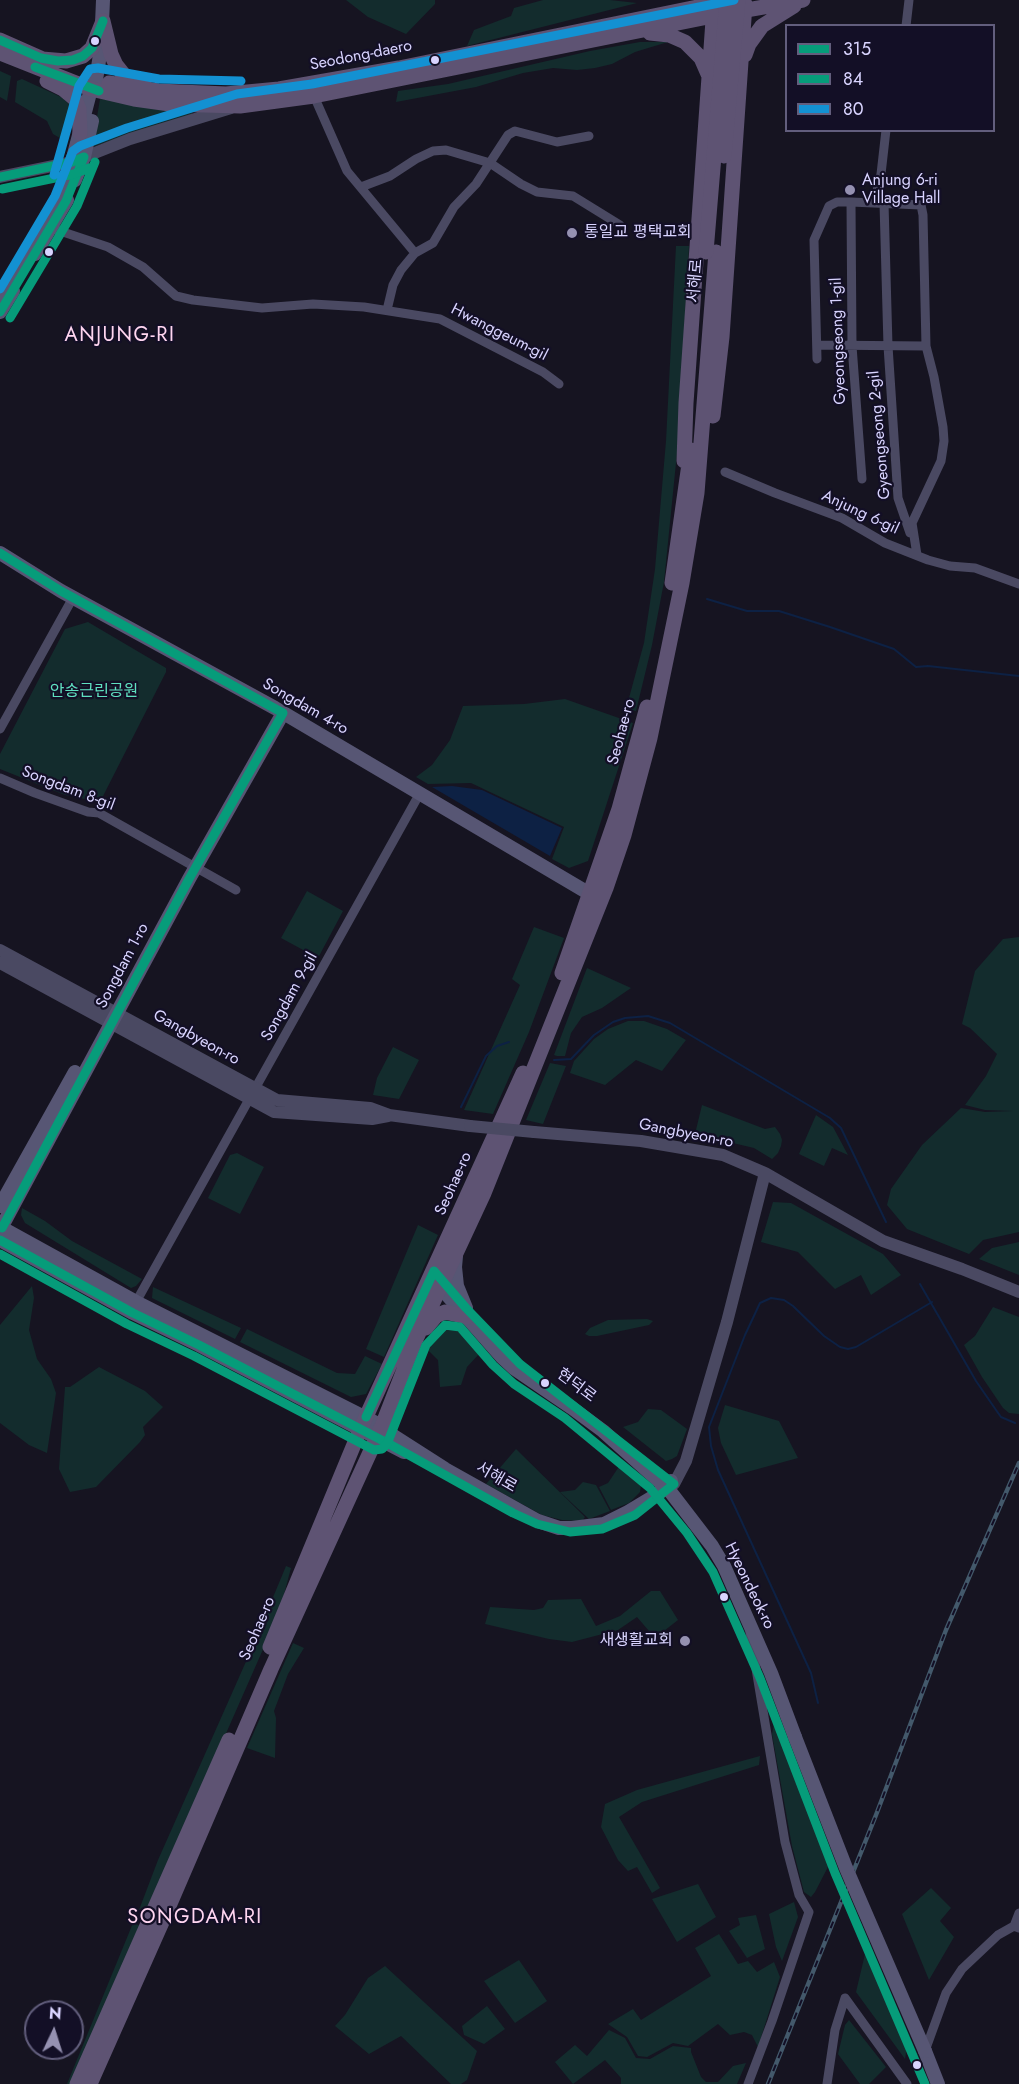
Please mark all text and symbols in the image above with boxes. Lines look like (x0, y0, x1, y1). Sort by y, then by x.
legend (785, 24, 995, 132)
unlabelled marker (89, 35, 101, 47)
text: 315 (843, 36, 871, 62)
street label: Seodong-daero (308, 37, 414, 75)
unlabelled marker (429, 54, 441, 66)
text: 84 (843, 66, 863, 92)
text: 80 (843, 96, 864, 122)
place label: Anjung 6-ri Village Hall (862, 171, 940, 209)
marker: Anjung 6-ri Village Hall (843, 183, 857, 197)
place label: 통일교 평택교회 (584, 223, 692, 243)
marker: 통일교 평택교회 (565, 226, 579, 240)
unlabelled marker (43, 246, 55, 258)
street label: 서해로 (685, 258, 707, 304)
street label: Gyeongseong 1-gil (827, 277, 851, 405)
street label: Hwanggeum-gil (447, 300, 551, 366)
district label: ANJUNG-RI (65, 324, 175, 348)
street label: Gyeongseong 2-gil (865, 370, 895, 500)
street label: Anjung 6-gil (818, 487, 902, 539)
street label: Songdam 4-ro (259, 675, 351, 739)
park label: 안송근린공원 (50, 682, 138, 702)
street label: Seohae-ro (604, 697, 640, 767)
street label: Songdam 8-gil (19, 762, 117, 816)
street label: Songdam 1-ro (93, 920, 153, 1012)
street label: Songdam 9-gil (258, 949, 322, 1045)
street label: Gangbyeon-ro (149, 1006, 243, 1070)
street label: Gangbyeon-ro (637, 1115, 735, 1153)
street label: Seohae-ro (432, 1149, 476, 1219)
street label: 현덕로 (553, 1365, 599, 1407)
unlabelled marker (539, 1377, 551, 1389)
street label: 서해로 (472, 1459, 520, 1497)
street label: Hyeondeok-ro (720, 1540, 778, 1632)
unlabelled marker (718, 1591, 730, 1603)
street label: Seohae-ro (236, 1594, 280, 1664)
place label: 새생활교회 (599, 1631, 673, 1651)
marker: 새생활교회 (678, 1634, 692, 1648)
district label: SONGDAM-RI (127, 1906, 263, 1930)
north arrow (24, 2000, 84, 2060)
text: N (48, 2002, 62, 2025)
unlabelled marker (911, 2059, 923, 2071)

